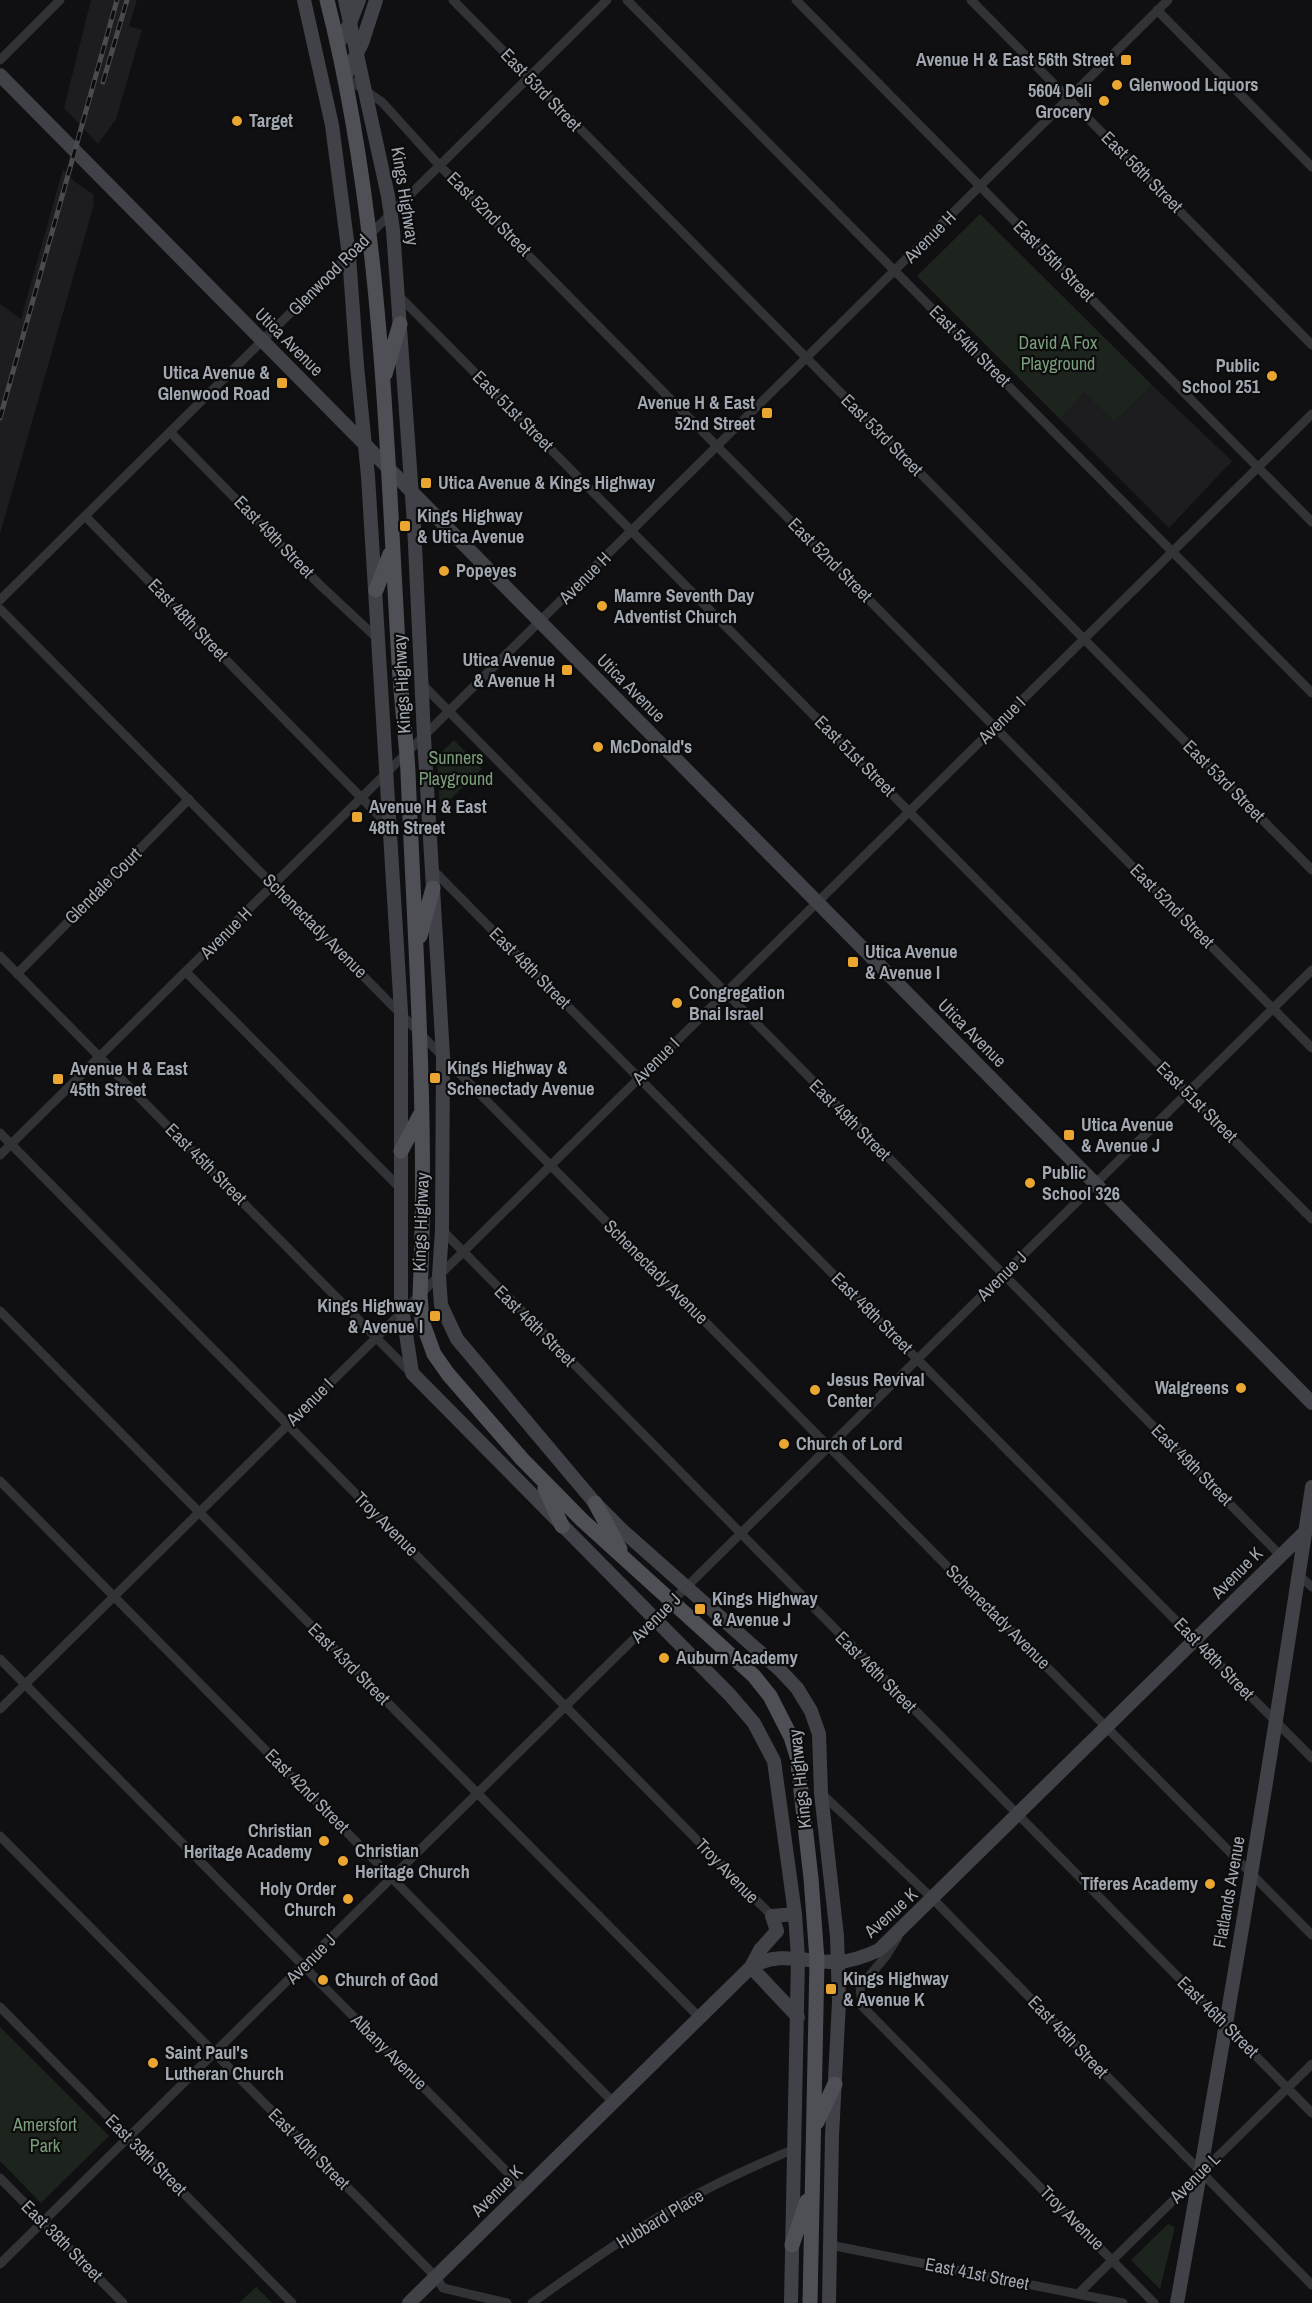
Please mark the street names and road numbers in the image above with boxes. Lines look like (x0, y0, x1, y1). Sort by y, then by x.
street label: East 53rd Street (495, 43, 587, 137)
street label: East 56th Street (1096, 125, 1189, 218)
street label: Kings Highway (385, 145, 426, 248)
street label: East 52nd Street (442, 166, 537, 261)
street label: Avenue H (897, 205, 961, 269)
street label: East 55th Street (1008, 214, 1101, 307)
street label: Glenwood Road (282, 228, 375, 321)
street label: East 54th Street (924, 299, 1017, 392)
street label: Utica Avenue (250, 302, 329, 381)
street label: East 51st Street (467, 365, 559, 457)
street label: East 53rd Street (836, 388, 929, 481)
street label: East 49th Street (229, 490, 320, 583)
street label: East 52nd Street (783, 512, 878, 607)
street label: Avenue H (552, 546, 616, 610)
street label: East 48th Street (143, 573, 234, 666)
street label: Kings Highway (386, 633, 417, 734)
street label: Utica Avenue (592, 648, 671, 727)
street label: Avenue I (972, 690, 1031, 750)
street label: East 51st Street (809, 710, 901, 802)
street label: East 53rd Street (1178, 734, 1271, 827)
street label: Glendale Court (59, 842, 147, 930)
street label: East 52nd Street (1125, 858, 1220, 953)
street label: Schenectady Avenue (258, 868, 373, 983)
street label: Avenue H (193, 901, 257, 965)
street label: East 48th Street (484, 921, 577, 1014)
street label: Utica Avenue (933, 993, 1012, 1072)
street label: Avenue I (626, 1031, 685, 1091)
street label: East 51st Street (1151, 1056, 1243, 1148)
street label: East 49th Street (804, 1073, 897, 1166)
street label: East 45th Street (160, 1117, 253, 1210)
street label: Kings Highway (406, 1171, 435, 1272)
street label: Schenectady Avenue (599, 1214, 714, 1329)
street label: Avenue J (970, 1245, 1032, 1307)
street label: East 48th Street (826, 1266, 919, 1359)
street label: East 46th Street (489, 1279, 582, 1372)
street label: Avenue I (280, 1372, 339, 1432)
street label: East 49th Street (1146, 1418, 1239, 1511)
street label: Troy Avenue (348, 1486, 424, 1562)
street label: Avenue K (1205, 1541, 1268, 1605)
street label: Schenectady Avenue (941, 1559, 1056, 1674)
street label: Avenue J (624, 1587, 686, 1649)
street label: East 48th Street (1169, 1612, 1260, 1705)
street label: East 43rd Street (303, 1617, 396, 1710)
street label: East 46th Street (830, 1625, 923, 1718)
street label: Kings Highway (782, 1728, 817, 1830)
street label: East 42nd Street (260, 1743, 355, 1838)
street label: Troy Avenue (690, 1832, 765, 1909)
street label: Flatlands Avenue (1206, 1834, 1251, 1950)
street label: Avenue K (858, 1882, 923, 1944)
street label: Avenue J (279, 1928, 341, 1990)
street label: East 46th Street (1172, 1970, 1265, 2063)
street label: East 45th Street (1023, 1990, 1114, 2083)
street label: Albany Avenue (345, 2007, 433, 2095)
street label: East 40th Street (263, 2102, 356, 2195)
street label: East 39th Street (100, 2108, 193, 2201)
street label: Avenue L (1163, 2147, 1225, 2209)
street label: Avenue K (465, 2159, 528, 2223)
street label: Troy Avenue (1034, 2180, 1110, 2256)
street label: Hubbard Place (611, 2183, 708, 2254)
street label: East 38th Street (16, 2194, 109, 2287)
street label: East 41st Street (923, 2251, 1031, 2296)

